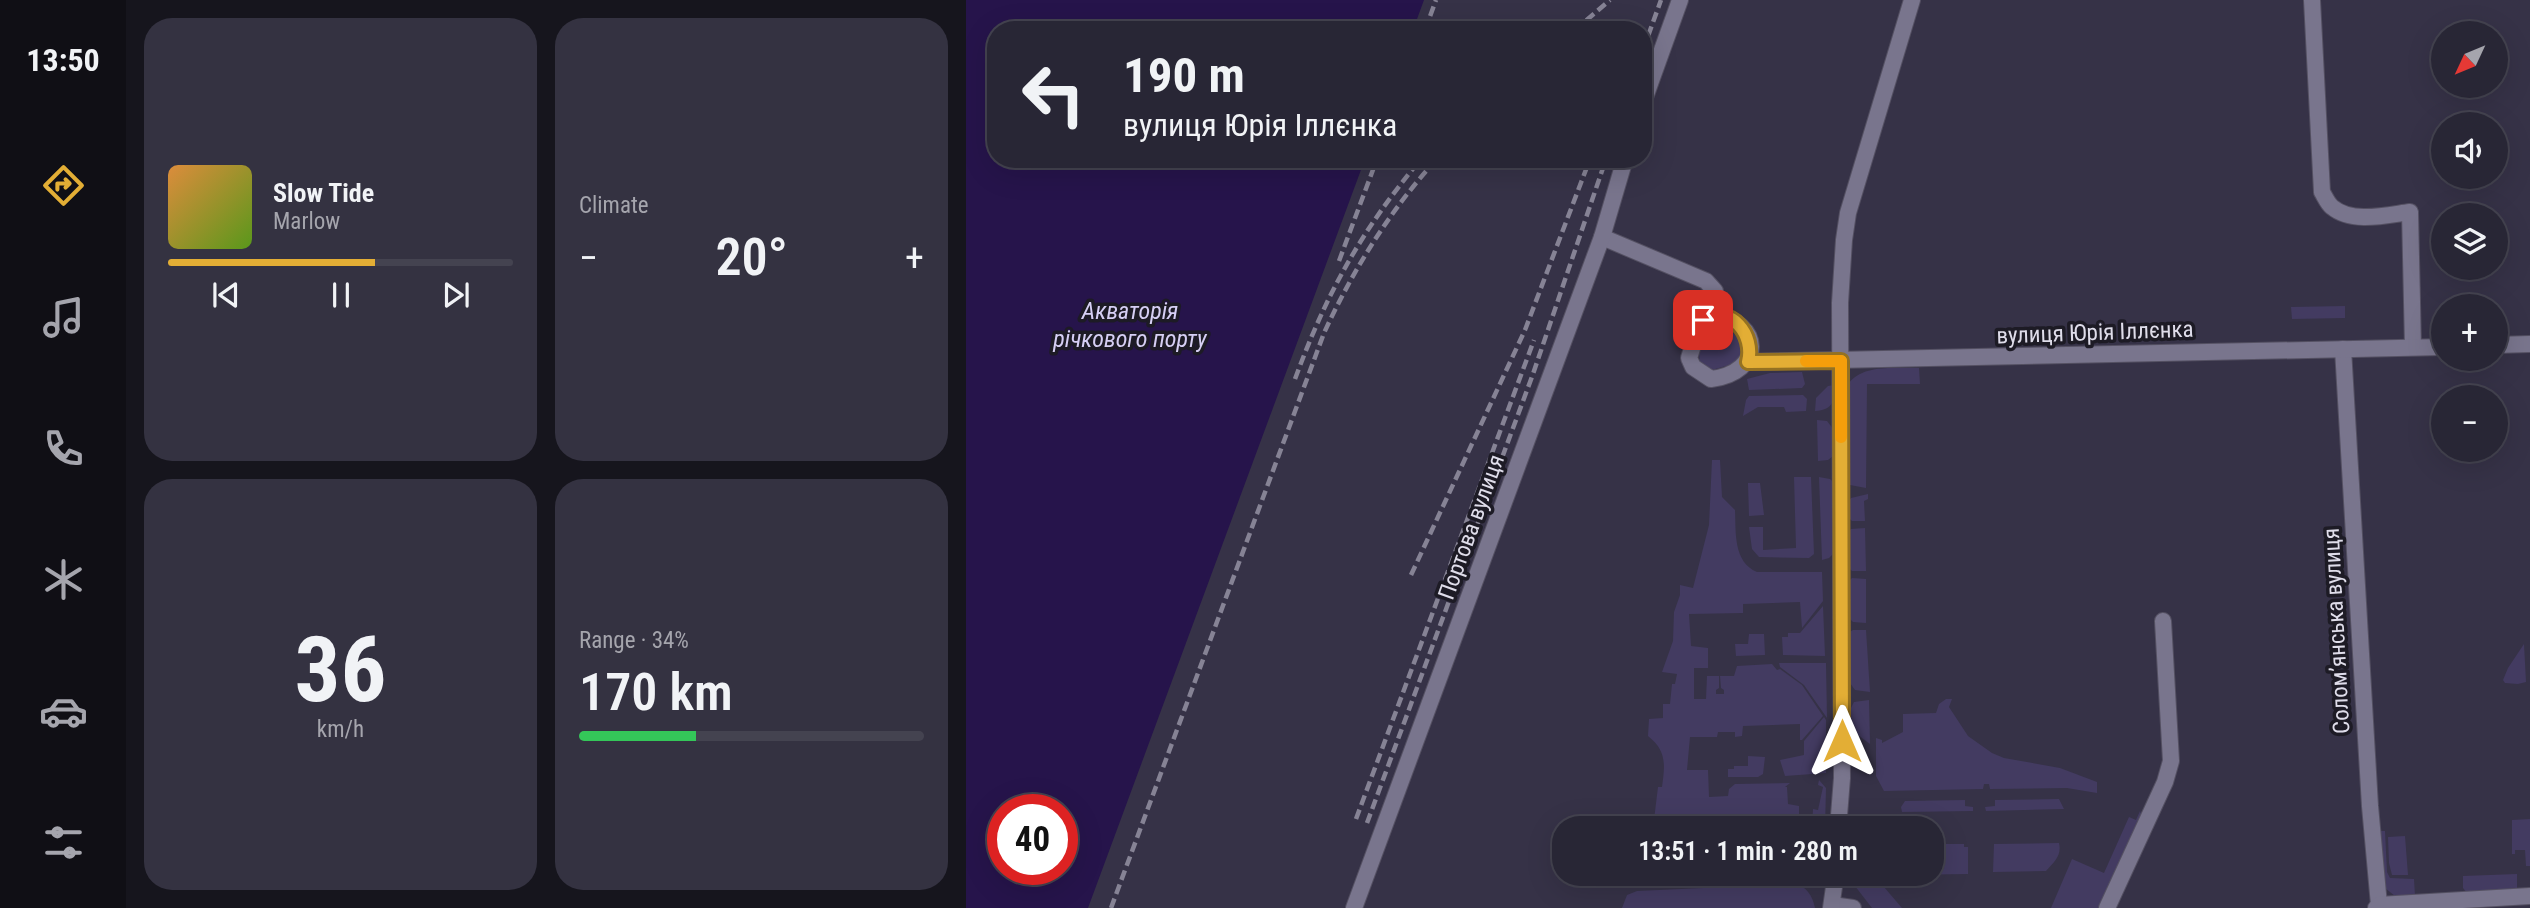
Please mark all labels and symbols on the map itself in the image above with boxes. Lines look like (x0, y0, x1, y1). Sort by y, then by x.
north arrow (2431, 21, 2508, 98)
pin (1673, 290, 1733, 350)
water label: Акваторія річкового порту (1052, 297, 1208, 353)
street label: вулиця Юрія Іллєнка (1996, 316, 2194, 349)
street label: Портова вулиця (1433, 451, 1510, 603)
street label: Соломʼянська вулиця (2318, 527, 2355, 735)
position arrow (1805, 704, 1879, 778)
speed limit sign: 40 (987, 794, 1078, 885)

